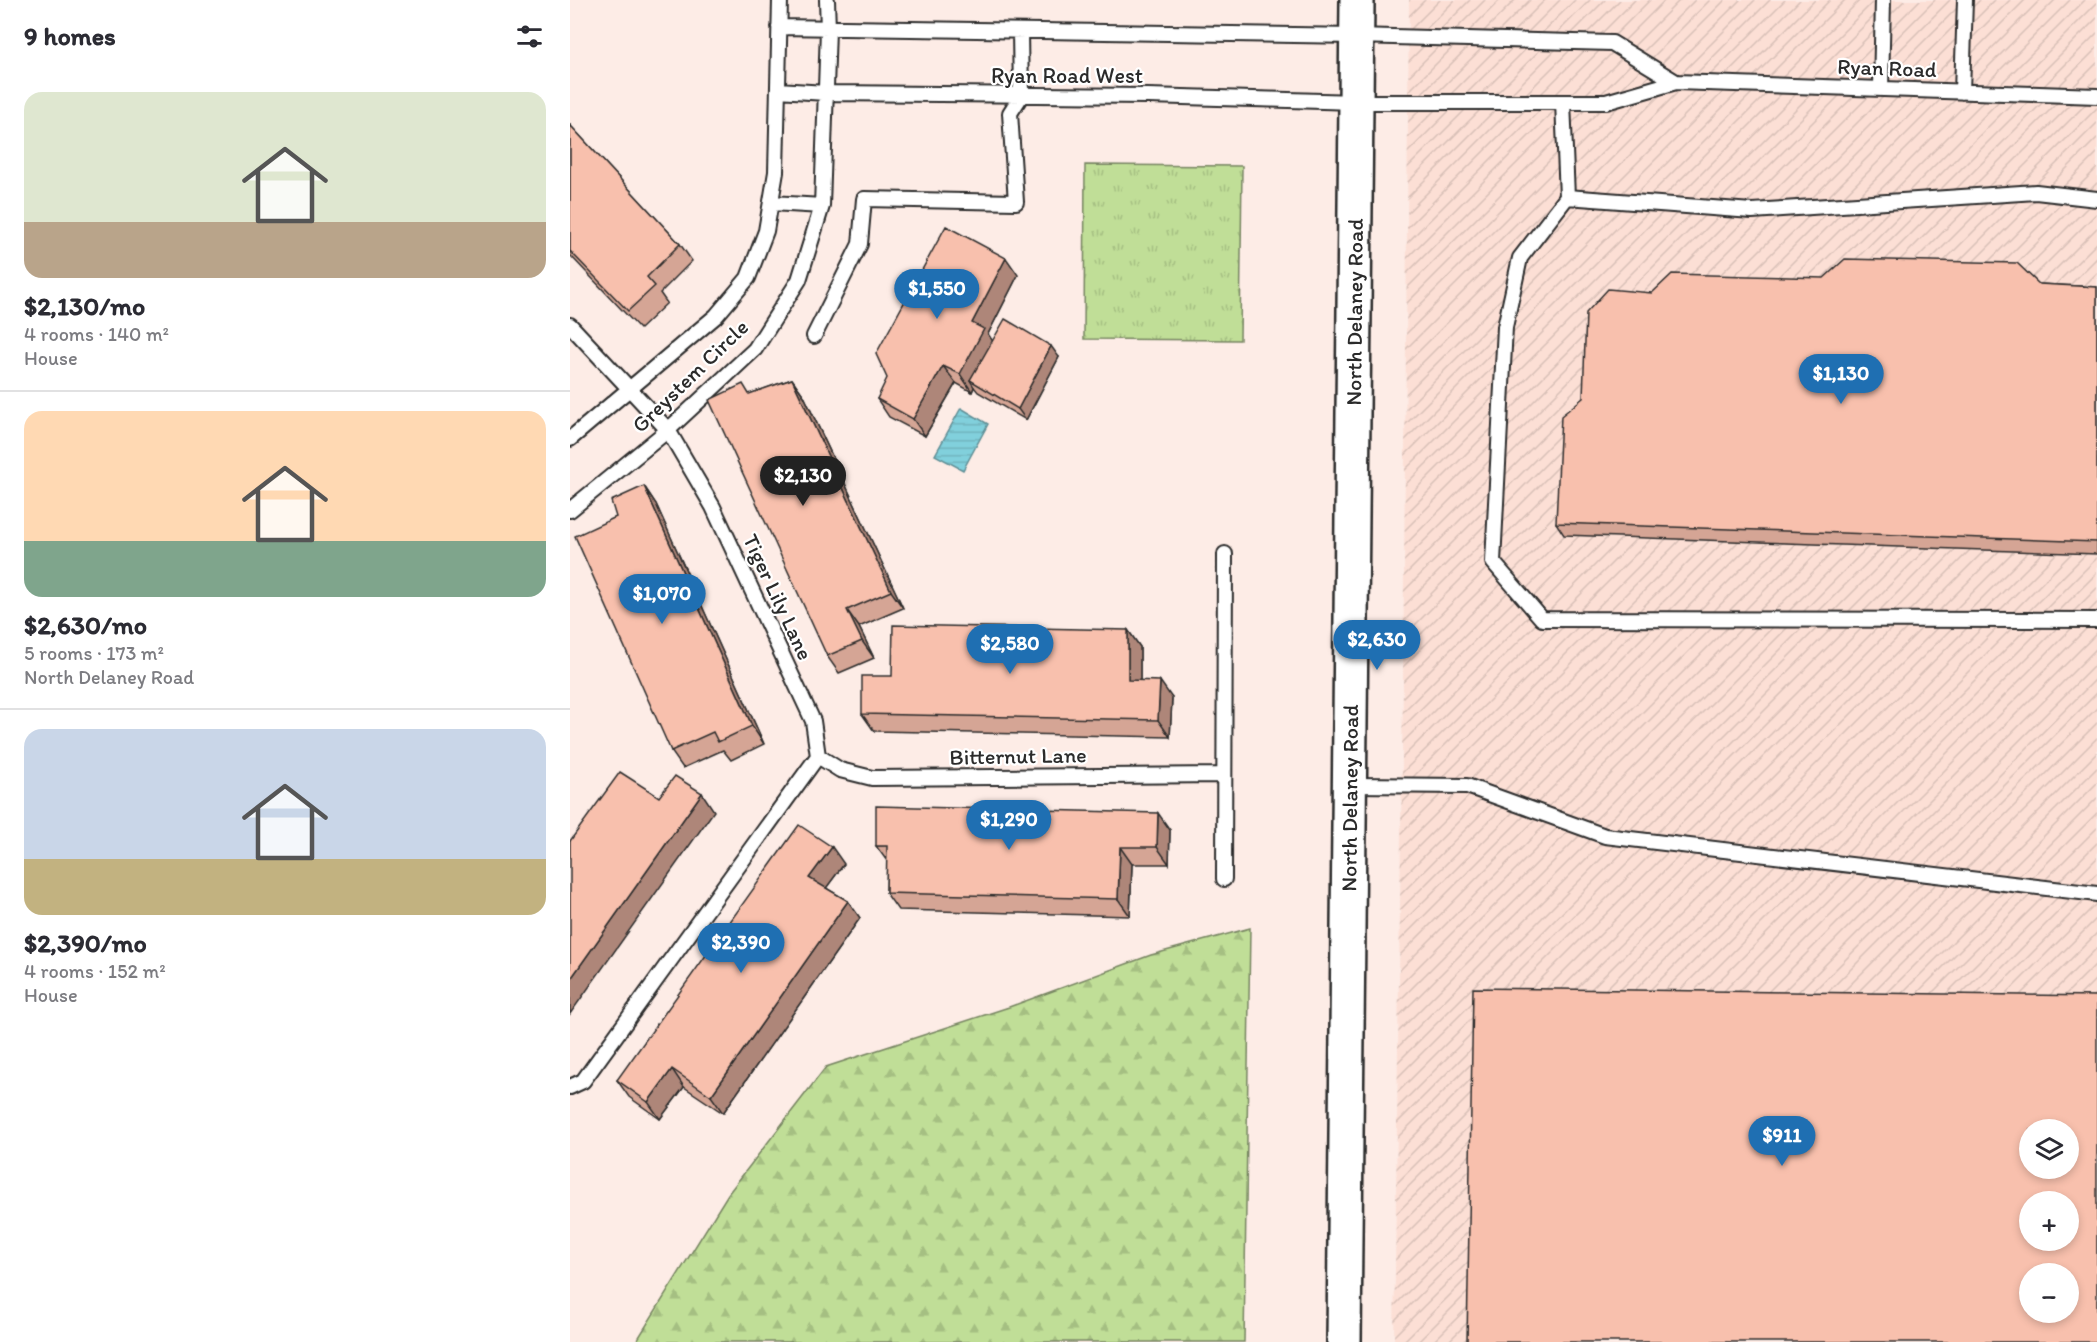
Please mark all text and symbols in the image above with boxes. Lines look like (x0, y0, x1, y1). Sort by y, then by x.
text: 9 homes (24, 20, 116, 52)
icon: filters (513, 20, 546, 53)
street label: Ryan Road (1837, 53, 1937, 83)
street label: Ryan Road West (991, 62, 1143, 89)
icon: home (231, 131, 339, 239)
street label: North Delaney Road (1340, 218, 1368, 406)
pin: $1,550 (888, 269, 986, 320)
text: $1,550 (908, 276, 966, 300)
text: $2,130/mo (24, 290, 145, 322)
street label: Greystem Circle (626, 314, 754, 438)
text: 4 rooms · 140 m² (24, 322, 169, 346)
text: House (24, 346, 78, 370)
pin: $1,130 (1792, 354, 1890, 405)
text: $1,130 (1813, 361, 1869, 385)
icon: home (231, 450, 339, 558)
pin: $2,130 (754, 456, 852, 507)
text: $2,130 (774, 463, 832, 487)
street label: Tiger Lily Lane (737, 530, 819, 664)
pin: $1,070 (613, 574, 711, 625)
text: $1,070 (633, 581, 691, 605)
text: $2,630/mo (24, 609, 147, 641)
pin: $2,630 (1328, 620, 1426, 671)
pin: $2,580 (961, 624, 1059, 675)
text: $2,630 (1347, 627, 1407, 651)
text: $2,580 (980, 631, 1040, 655)
text: 5 rooms · 173 m² (24, 641, 164, 665)
text: North Delaney Road (24, 665, 194, 689)
street label: North Delaney Road (1335, 704, 1364, 892)
street label: Bitternut Lane (949, 741, 1087, 771)
icon: home (231, 768, 339, 876)
pin: $1,290 (960, 800, 1058, 851)
text: $1,290 (980, 807, 1038, 831)
pin: $2,390 (692, 923, 790, 974)
text: $2,390/mo (24, 927, 147, 959)
text: $2,390 (711, 930, 771, 954)
text: 4 rooms · 152 m² (24, 959, 166, 983)
text: House (24, 983, 78, 1007)
pin: $911 (1746, 1116, 1818, 1167)
map controls (2019, 1119, 2079, 1323)
button: layers (2019, 1119, 2079, 1179)
text: $911 (1762, 1123, 1802, 1147)
button: + (2019, 1191, 2079, 1251)
button: − (2019, 1263, 2079, 1323)

